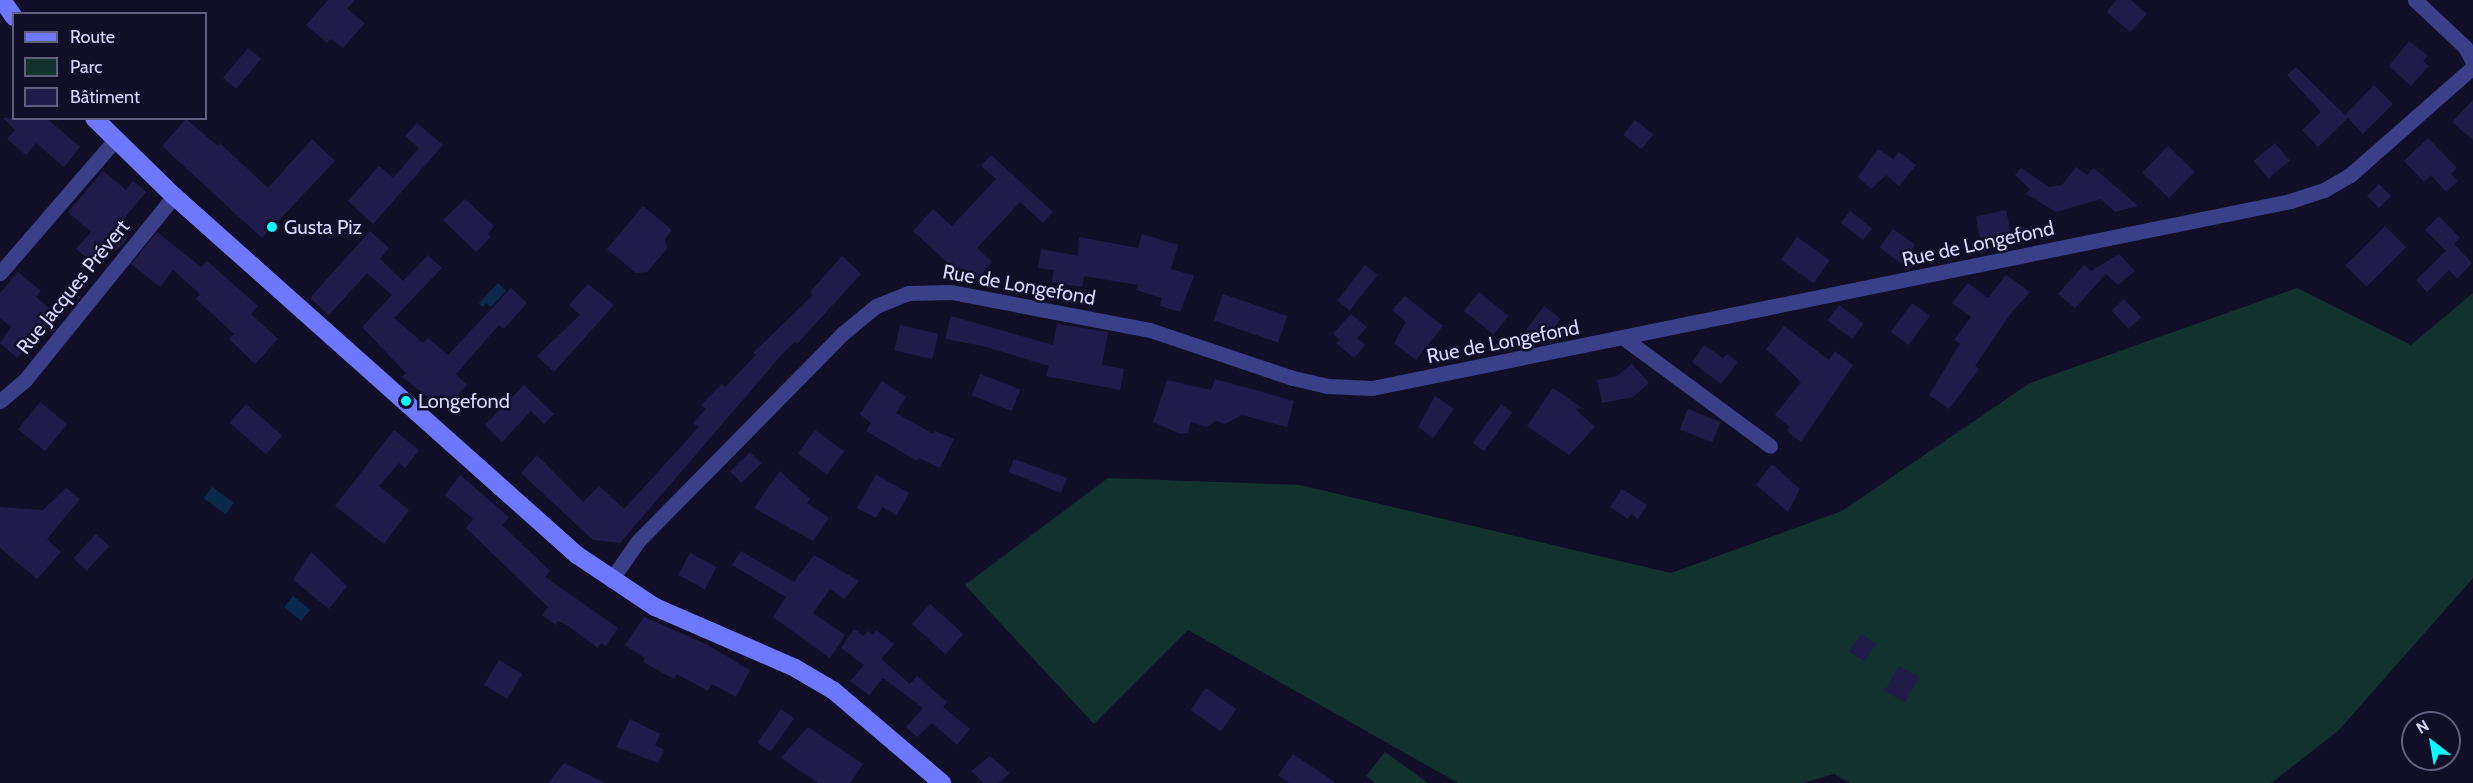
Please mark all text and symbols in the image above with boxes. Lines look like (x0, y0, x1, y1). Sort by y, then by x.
legend (12, 12, 207, 120)
text: Route (70, 26, 115, 48)
text: Parc (70, 56, 102, 78)
text: Bâtiment (70, 86, 140, 108)
street label: Rue Jacques Prévert (12, 215, 134, 359)
place label: Gusta Piz (284, 215, 362, 239)
street label: Rue de Longefond (1900, 216, 2056, 272)
marker: Gusta Piz (265, 220, 279, 234)
street label: Rue de Longefond (941, 260, 1097, 310)
street label: Rue de Longefond (1425, 315, 1581, 369)
place label: Longefond (418, 389, 510, 413)
marker: Longefond (399, 394, 413, 408)
north arrow (2401, 711, 2461, 771)
text: N (2413, 716, 2432, 738)

